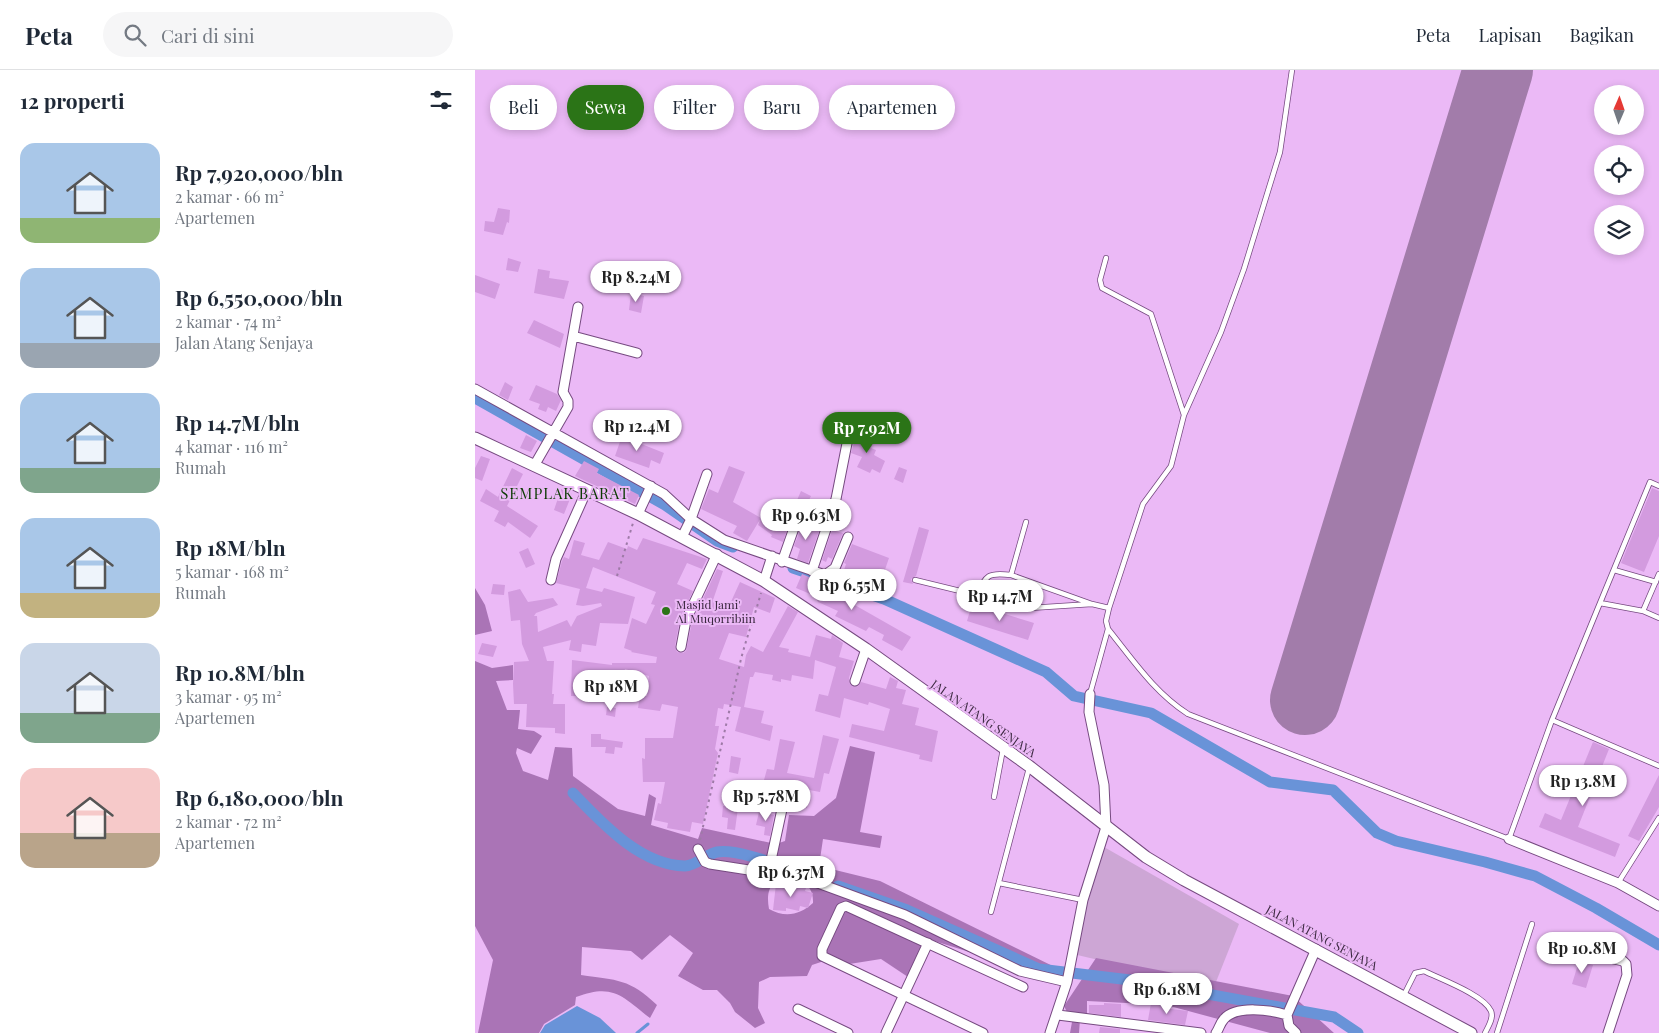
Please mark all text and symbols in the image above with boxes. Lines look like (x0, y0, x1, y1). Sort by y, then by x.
search box (103, 12, 453, 57)
text: Peta (25, 19, 73, 51)
icon: search (121, 21, 149, 49)
text: Cari di sini (161, 22, 255, 48)
text: Peta (1416, 23, 1451, 47)
text: Lapisan (1479, 23, 1542, 47)
text: Bagikan (1570, 23, 1634, 47)
chip: Beli (490, 85, 557, 130)
chip: Sewa (567, 85, 644, 130)
chip: Filter (654, 85, 734, 130)
chip: Baru (744, 85, 819, 130)
chip: Apartemen (829, 85, 955, 130)
north arrow (1594, 85, 1644, 135)
map controls (1594, 85, 1644, 255)
text: 12 properti (20, 86, 125, 114)
icon: filters (427, 86, 455, 114)
button: locate (1594, 145, 1644, 195)
text: Rp 7,920,000/bln (175, 158, 343, 186)
icon: home (60, 163, 120, 223)
text: 2 kamar · 66 m² (175, 186, 284, 207)
button: layers (1594, 205, 1644, 255)
text: Apartemen (175, 207, 255, 228)
pin: Rp 8.24M (584, 260, 688, 303)
text: Rp 8.24M (601, 266, 671, 287)
text: Rp 6,550,000/bln (175, 283, 343, 311)
icon: home (60, 288, 120, 348)
text: 2 kamar · 74 m² (175, 311, 281, 332)
text: Jalan Atang Senjaya (175, 332, 313, 353)
text: Rp 14.7M/bln (175, 408, 300, 436)
pin: Rp 12.4M (585, 410, 689, 452)
pin: Rp 7.92M (815, 412, 919, 454)
icon: home (60, 413, 120, 473)
text: Rp 12.4M (604, 415, 670, 436)
text: Rp 7.92M (833, 417, 901, 438)
text: 4 kamar · 116 m² (175, 436, 288, 457)
text: Rumah (175, 457, 226, 478)
district label: SEMPLAK BARAT (500, 483, 630, 503)
pin: Rp 9.63M (754, 498, 858, 541)
text: Rp 9.63M (771, 504, 841, 525)
text: Rp 18M/bln (175, 533, 286, 561)
icon: home (60, 538, 120, 598)
text: 5 kamar · 168 m² (175, 561, 289, 582)
pin: Rp 6.55M (800, 568, 904, 611)
text: Rp 6.55M (819, 574, 886, 595)
pin: Rp 14.7M (948, 580, 1052, 622)
text: Rumah (175, 582, 226, 603)
text: Rp 14.7M (967, 585, 1033, 606)
place label: Masjid Jami' Al Muqorribiin (675, 596, 756, 626)
marker: Masjid Jami' Al Muqorribiin (660, 605, 672, 617)
text: Rp 10.8M/bln (175, 658, 305, 686)
icon: home (60, 663, 120, 723)
pin: Rp 18M (570, 670, 652, 712)
text: Rp 18M (584, 675, 638, 696)
street label: JALAN ATANG SENJAYA (928, 675, 1040, 761)
text: 3 kamar · 95 m² (175, 686, 282, 707)
text: Apartemen (175, 707, 255, 728)
pin: Rp 13.8M (1531, 764, 1635, 807)
text: Rp 13.8M (1550, 770, 1616, 791)
pin: Rp 5.78M (714, 780, 818, 822)
text: Rp 6,180,000/bln (175, 783, 343, 811)
text: Rp 5.78M (733, 785, 799, 806)
icon: home (60, 788, 120, 848)
text: 2 kamar · 72 m² (175, 811, 282, 832)
text: Apartemen (175, 832, 255, 853)
pin: Rp 6.37M (739, 856, 843, 898)
text: Rp 6.37M (757, 861, 825, 882)
street label: JALAN ATANG SENJAYA (1262, 900, 1381, 974)
pin: Rp 10.8M (1530, 932, 1634, 974)
text: Rp 10.8M (1548, 937, 1616, 958)
pin: Rp 6.18M (1115, 972, 1219, 1015)
text: Rp 6.18M (1133, 978, 1201, 999)

